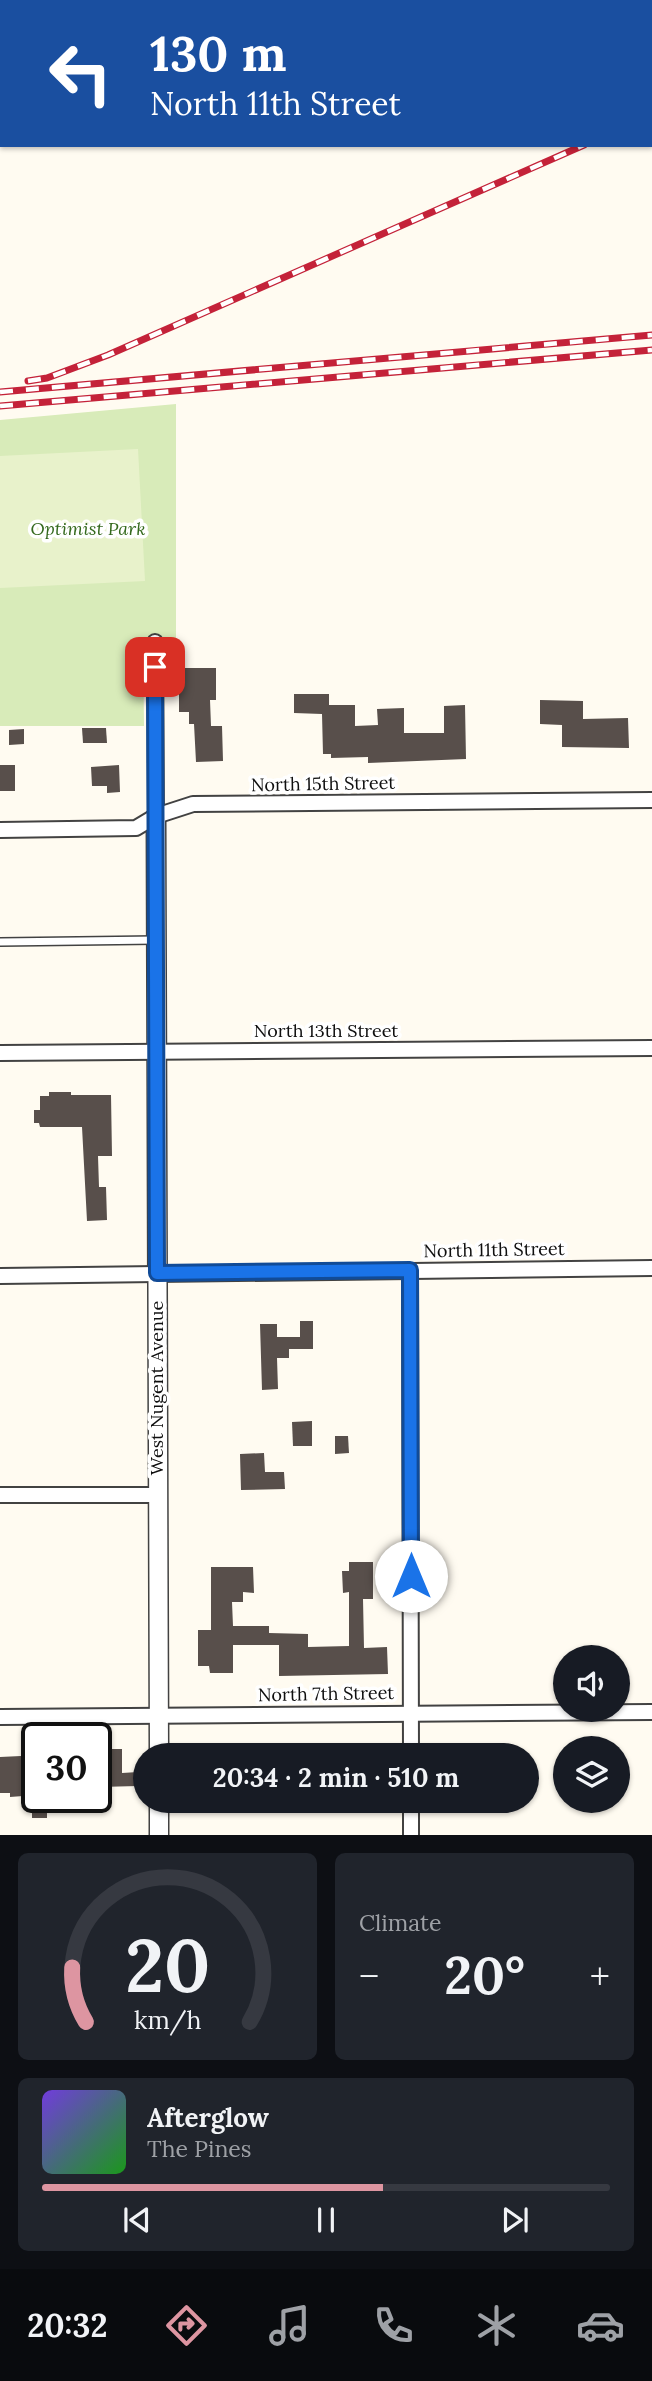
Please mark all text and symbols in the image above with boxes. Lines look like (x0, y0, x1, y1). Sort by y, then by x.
text: 130 m (150, 22, 286, 84)
icon: left (35, 28, 126, 119)
text: North 11th Street (150, 83, 401, 124)
park label: Optimist Park (30, 517, 146, 540)
pin (125, 637, 185, 697)
icon: arrive (136, 648, 174, 686)
street label: North 15th Street (251, 771, 395, 796)
street label: North 13th Street (254, 1019, 398, 1042)
street label: North 11th Street (423, 1237, 565, 1262)
street label: West Nugent Avenue (145, 1300, 168, 1475)
position arrow (374, 1539, 448, 1613)
map controls (553, 1645, 630, 1813)
button: sound (553, 1645, 630, 1722)
street label: North 7th Street (258, 1681, 394, 1706)
speed limit sign: 30 (21, 1722, 112, 1813)
button: layers (553, 1736, 630, 1813)
text: 20:34 · 2 min · 510 m (213, 1761, 459, 1794)
text: Climate (359, 1908, 441, 1937)
text: 20 (125, 1920, 210, 2013)
text: 20° (444, 1942, 525, 2008)
text: − (359, 1952, 379, 2000)
text: + (590, 1952, 610, 2000)
text: km/h (134, 2004, 201, 2036)
text: Afterglow (147, 2101, 269, 2134)
text: The Pines (147, 2134, 252, 2163)
icon: previous (118, 2201, 156, 2239)
icon: pause (307, 2201, 345, 2239)
icon: next (496, 2201, 534, 2239)
icon: directions (162, 2301, 211, 2350)
icon: music (265, 2301, 314, 2350)
icon: phone (369, 2301, 418, 2350)
icon: climate (472, 2301, 521, 2350)
icon: car (576, 2301, 625, 2350)
text: 20:32 (27, 2305, 108, 2346)

